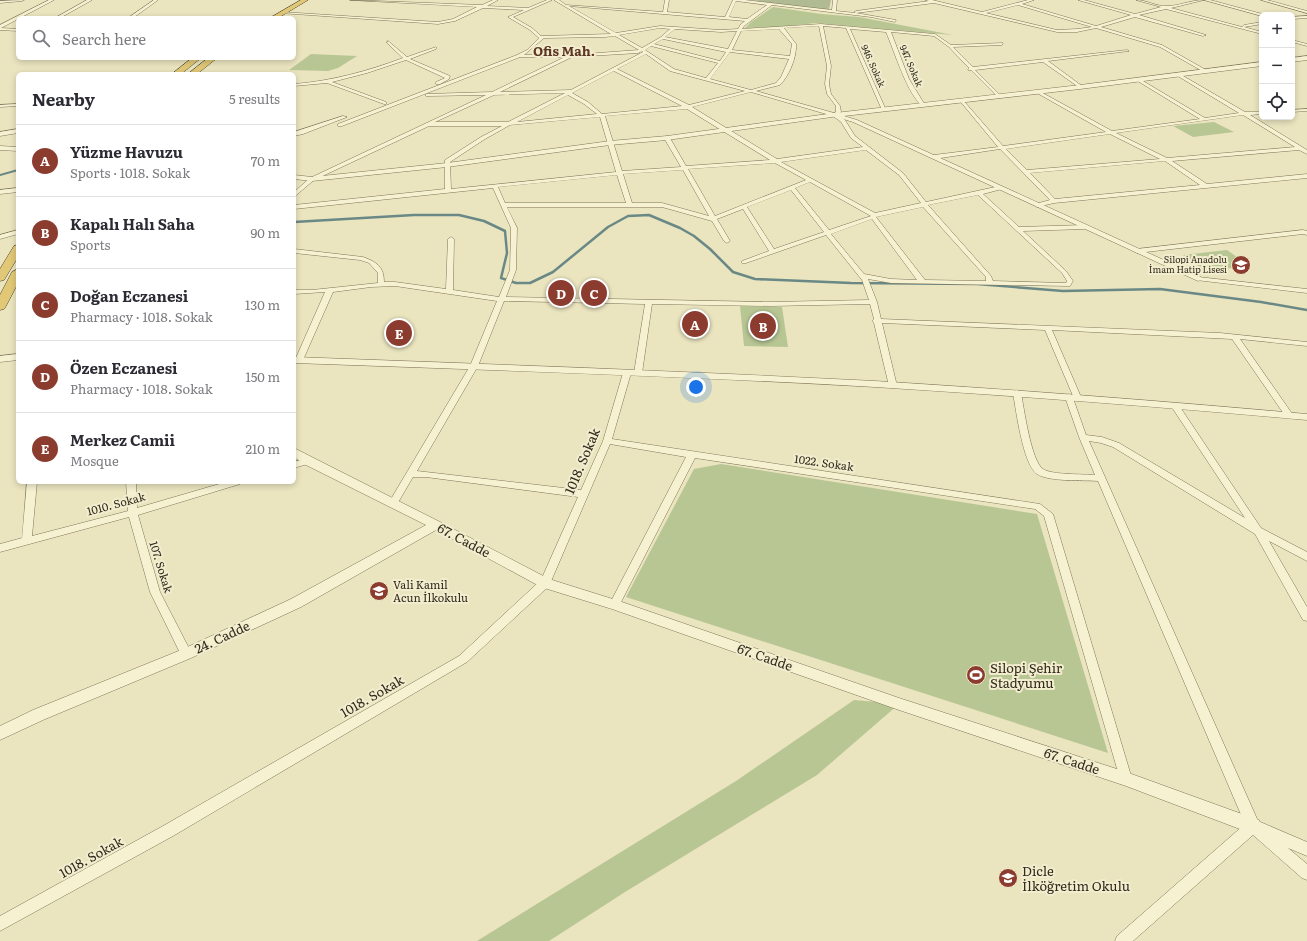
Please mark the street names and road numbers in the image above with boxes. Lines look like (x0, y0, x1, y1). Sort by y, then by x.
street label: 946. Sokak (858, 42, 890, 90)
street label: 947. Sokak (897, 43, 927, 89)
street label: 1018. Sokak (559, 424, 604, 497)
street label: 1022. Sokak (793, 450, 855, 474)
street label: 1010. Sokak (85, 488, 147, 518)
street label: 67. Cadde (434, 518, 494, 562)
street label: 107. Sokak (147, 539, 177, 595)
street label: 24. Cadde (191, 615, 253, 658)
street label: 67. Cadde (735, 638, 796, 675)
street label: 1018. Sokak (337, 669, 408, 721)
street label: 67. Cadde (1042, 743, 1103, 779)
street label: 1018. Sokak (55, 831, 127, 882)

